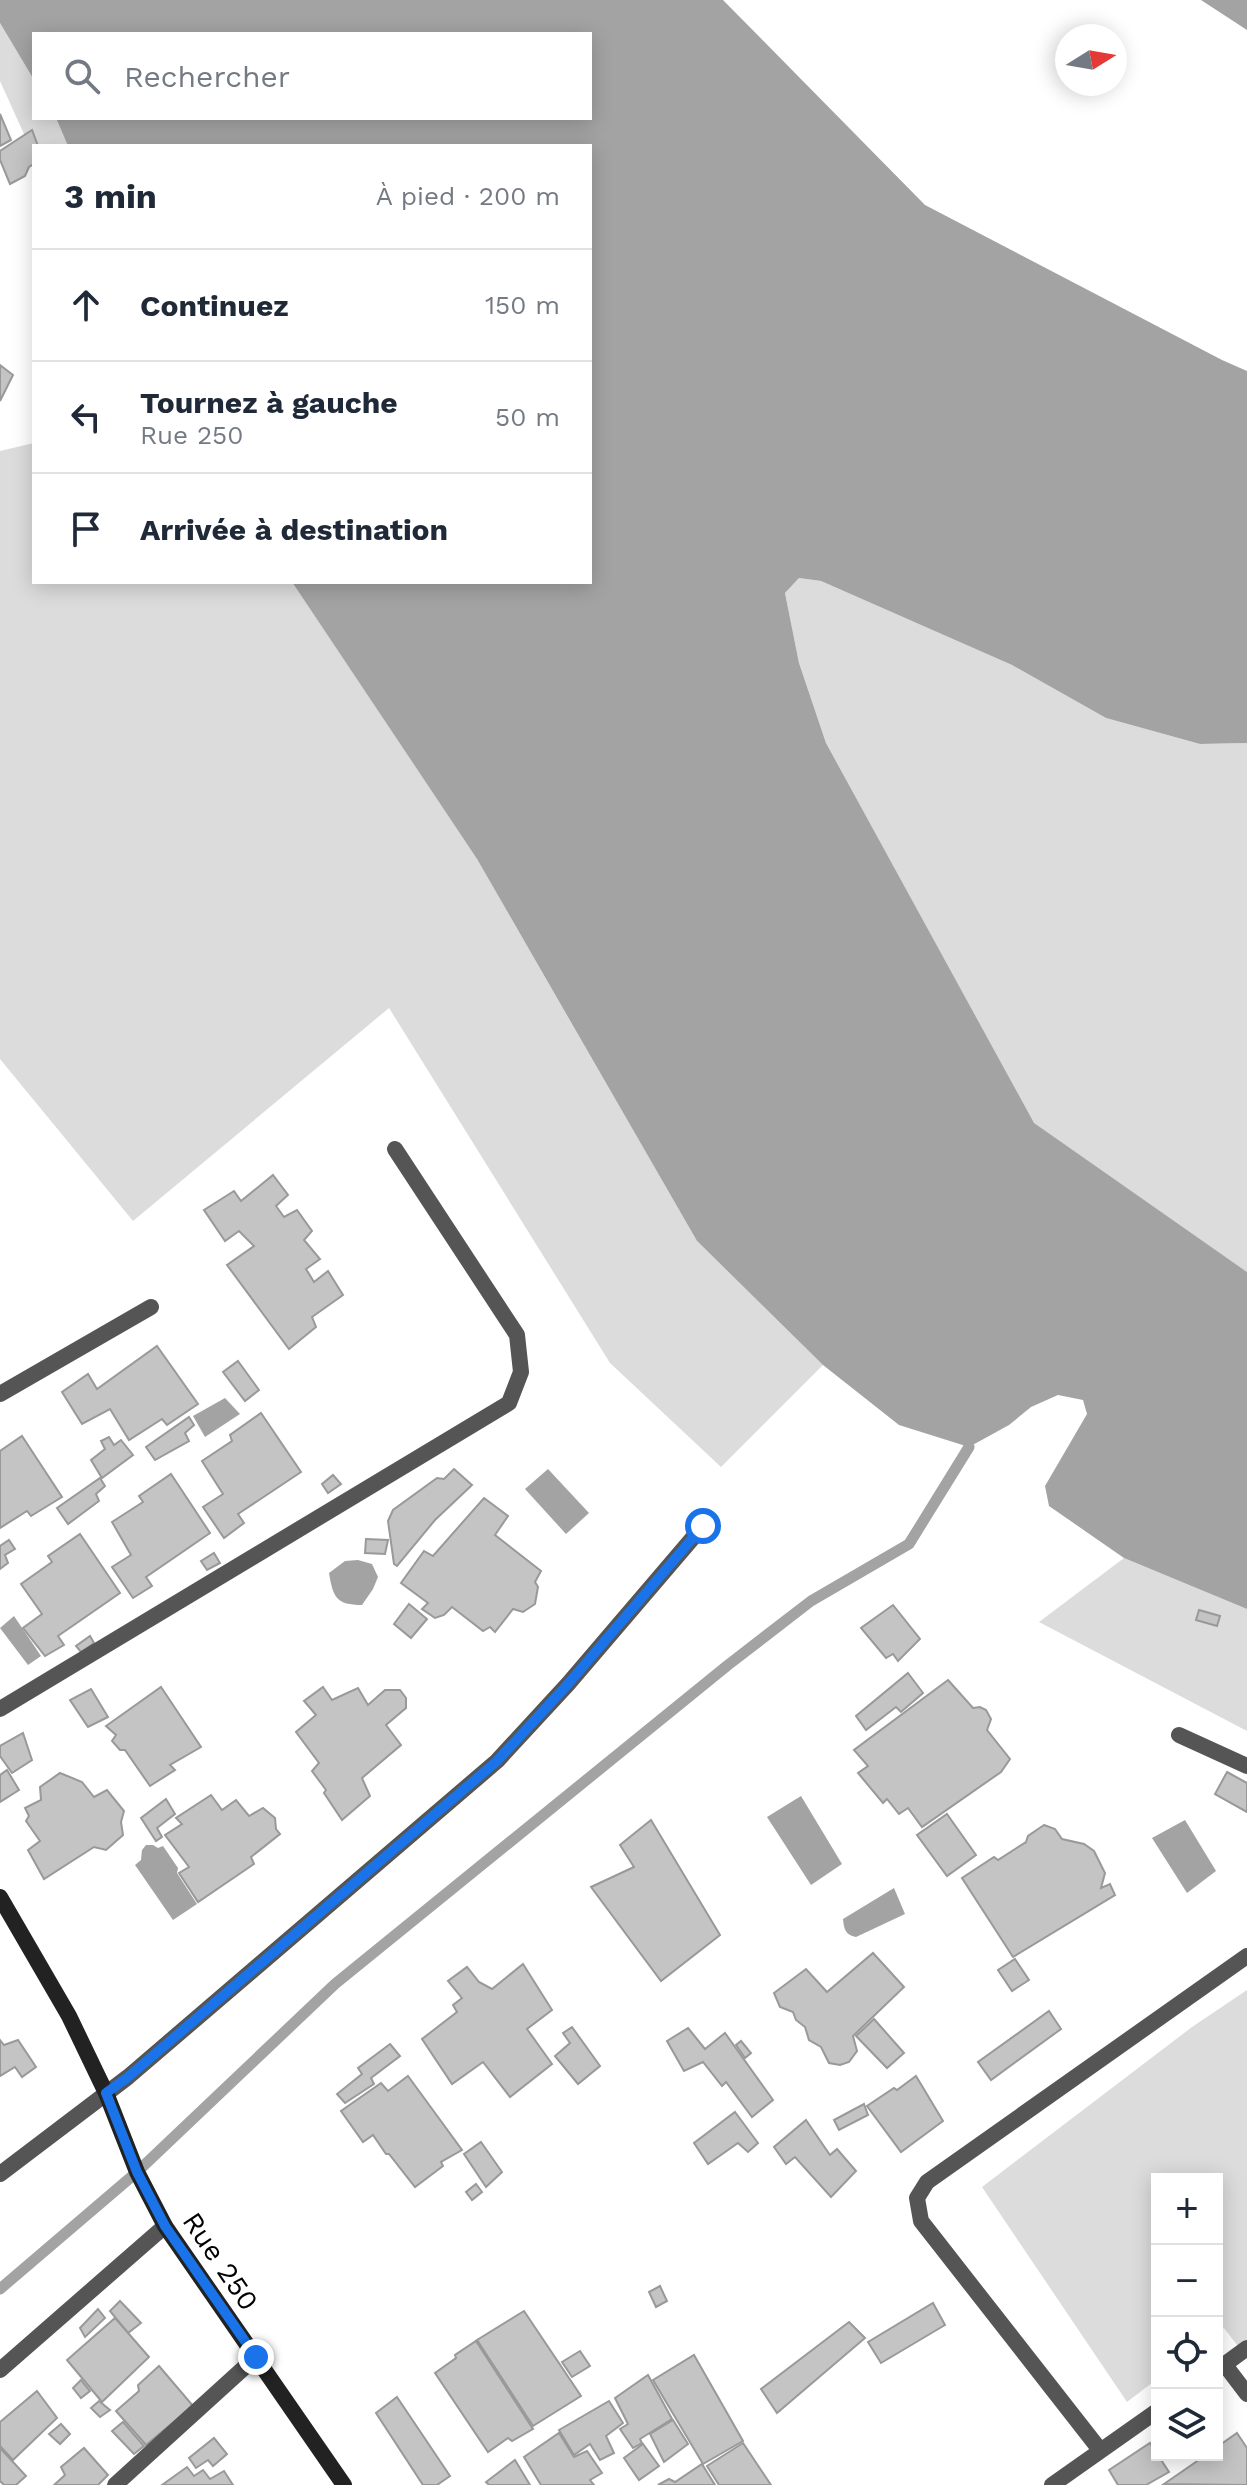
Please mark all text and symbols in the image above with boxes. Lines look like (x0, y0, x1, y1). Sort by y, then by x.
north arrow (1055, 24, 1127, 96)
search box (32, 32, 592, 120)
icon: search (60, 54, 104, 98)
text: Rechercher (124, 59, 290, 94)
text: 3 min (64, 176, 157, 216)
text: À pied · 200 m (376, 181, 560, 211)
icon: ahead (64, 283, 108, 327)
text: Continuez (140, 288, 289, 323)
text: 150 m (485, 290, 560, 320)
text: Tournez à gauche (140, 385, 398, 420)
icon: left (64, 395, 108, 439)
text: 50 m (495, 402, 560, 432)
text: Rue 250 (140, 420, 243, 450)
icon: arrive (64, 507, 108, 551)
text: Arrivée à destination (140, 512, 448, 547)
route start (685, 1508, 721, 1544)
map controls (1151, 2173, 1223, 2461)
button: + (1151, 2173, 1223, 2245)
street label: Rue 250 (176, 2206, 265, 2317)
button: − (1151, 2245, 1223, 2317)
button: locate (1151, 2317, 1223, 2389)
route end (238, 2339, 274, 2375)
button: layers (1151, 2389, 1223, 2461)

